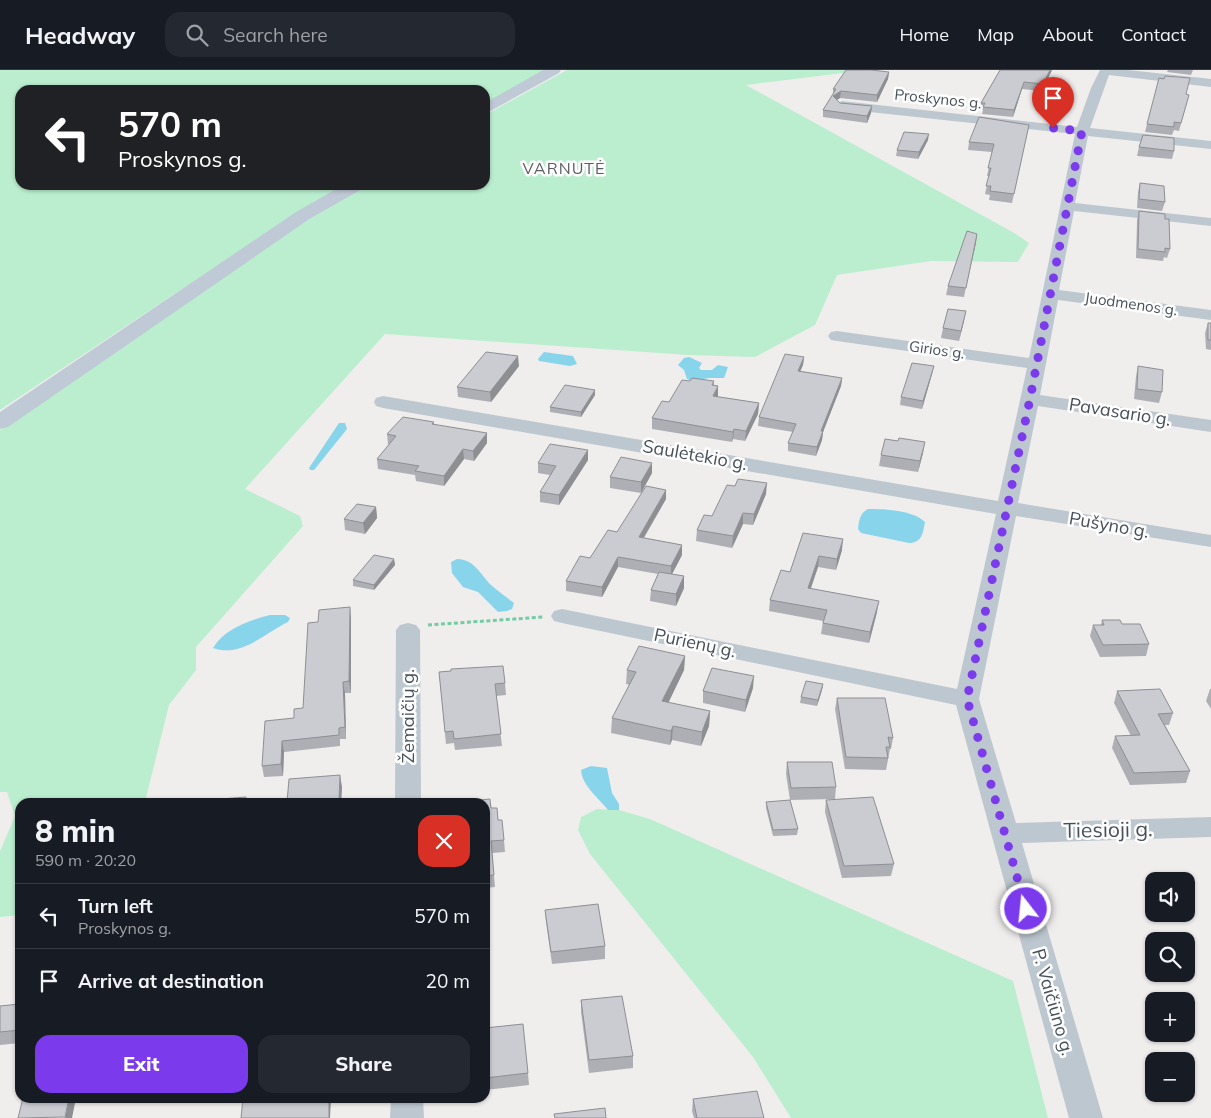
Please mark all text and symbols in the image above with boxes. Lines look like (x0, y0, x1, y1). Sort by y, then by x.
search box (165, 12, 515, 57)
text: Headway (25, 20, 135, 50)
icon: search (183, 21, 211, 49)
text: Search here (223, 23, 328, 47)
text: Home (899, 23, 949, 46)
text: Map (977, 23, 1014, 46)
text: About (1042, 23, 1093, 46)
text: Contact (1121, 23, 1186, 46)
pin (1032, 77, 1074, 128)
street label: Proskynos g. (894, 84, 983, 113)
icon: arrive (1039, 84, 1067, 112)
text: 570 m (118, 102, 222, 146)
icon: left (35, 105, 100, 170)
text: Proskynos g. (118, 145, 246, 173)
district label: VARNUTĖ (523, 158, 605, 178)
street label: Juodmenos g. (1083, 288, 1179, 319)
street label: Girios g. (908, 336, 966, 363)
street label: Pavasario g. (1068, 392, 1173, 431)
street label: Saulėtekio g. (641, 434, 749, 475)
street label: Pušyno g. (1067, 506, 1151, 543)
street label: Purienų g. (652, 623, 738, 662)
street label: Žemaičių g. (396, 669, 419, 763)
text: 8 min (35, 812, 115, 850)
button: close (418, 815, 470, 867)
street label: Tiesioji g. (1063, 815, 1153, 843)
text: 590 m · 20:20 (35, 850, 136, 870)
map controls (1145, 872, 1195, 1102)
button: sound (1145, 872, 1195, 922)
position arrow (999, 882, 1051, 934)
text: Turn left (78, 894, 153, 918)
icon: left (35, 902, 63, 930)
text: 570 m (414, 904, 470, 928)
text: Proskynos g. (78, 918, 171, 938)
button: search (1145, 932, 1195, 982)
street label: P. Vaičiūno g. (1027, 946, 1080, 1058)
icon: arrive (35, 967, 63, 995)
text: Arrive at destination (78, 969, 264, 993)
text: 20 m (426, 969, 470, 993)
button: + (1145, 992, 1195, 1042)
button: Exit (35, 1035, 248, 1093)
button: Share (258, 1035, 470, 1093)
button: − (1145, 1052, 1195, 1102)

